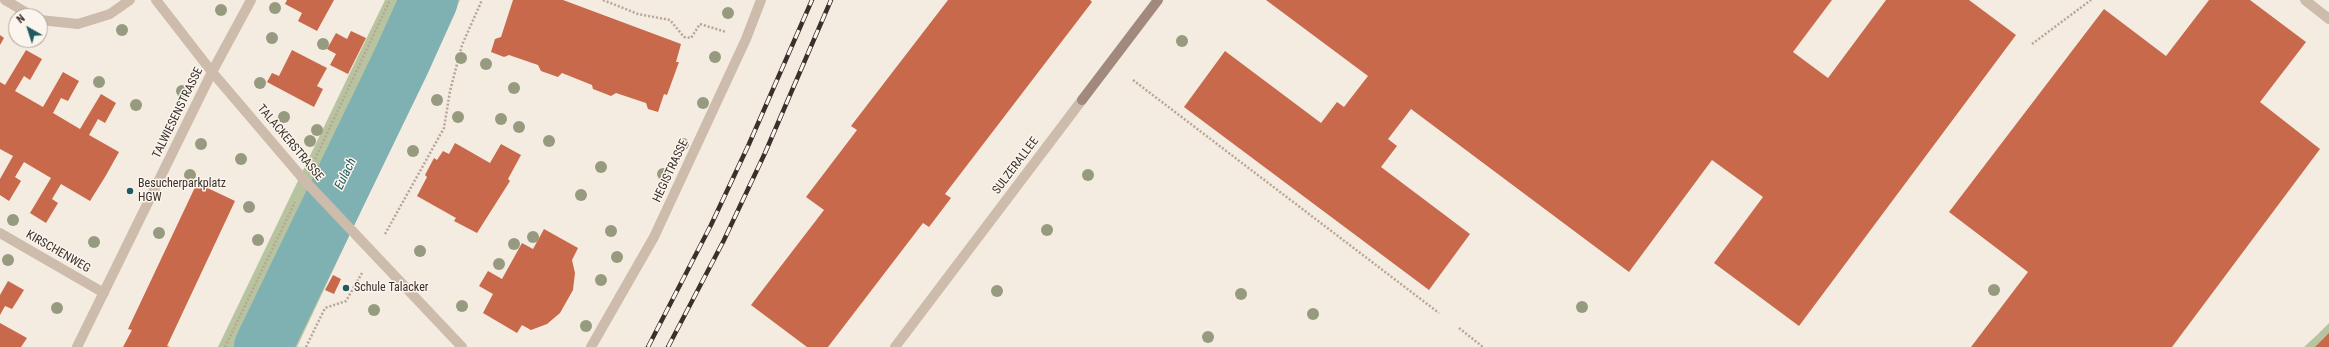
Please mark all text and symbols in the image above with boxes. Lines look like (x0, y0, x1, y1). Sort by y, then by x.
north arrow (8, 8, 48, 48)
text: N (14, 12, 27, 26)
street label: TALWIESENSTRASSE (150, 65, 206, 161)
street label: TALACKERSTRASSE (254, 102, 326, 184)
street label: SULZERALLEE (990, 135, 1042, 197)
street label: HEGISTRASSE (650, 137, 692, 205)
water label: Eulach (332, 156, 360, 192)
place label: Besucherparkplatz HGW (138, 177, 226, 205)
marker: Besucherparkplatz HGW (125, 186, 135, 196)
street label: KIRSCHENWEG (23, 228, 93, 276)
place label: Schule Talacker (354, 281, 428, 295)
marker: Schule Talacker (341, 283, 351, 293)

